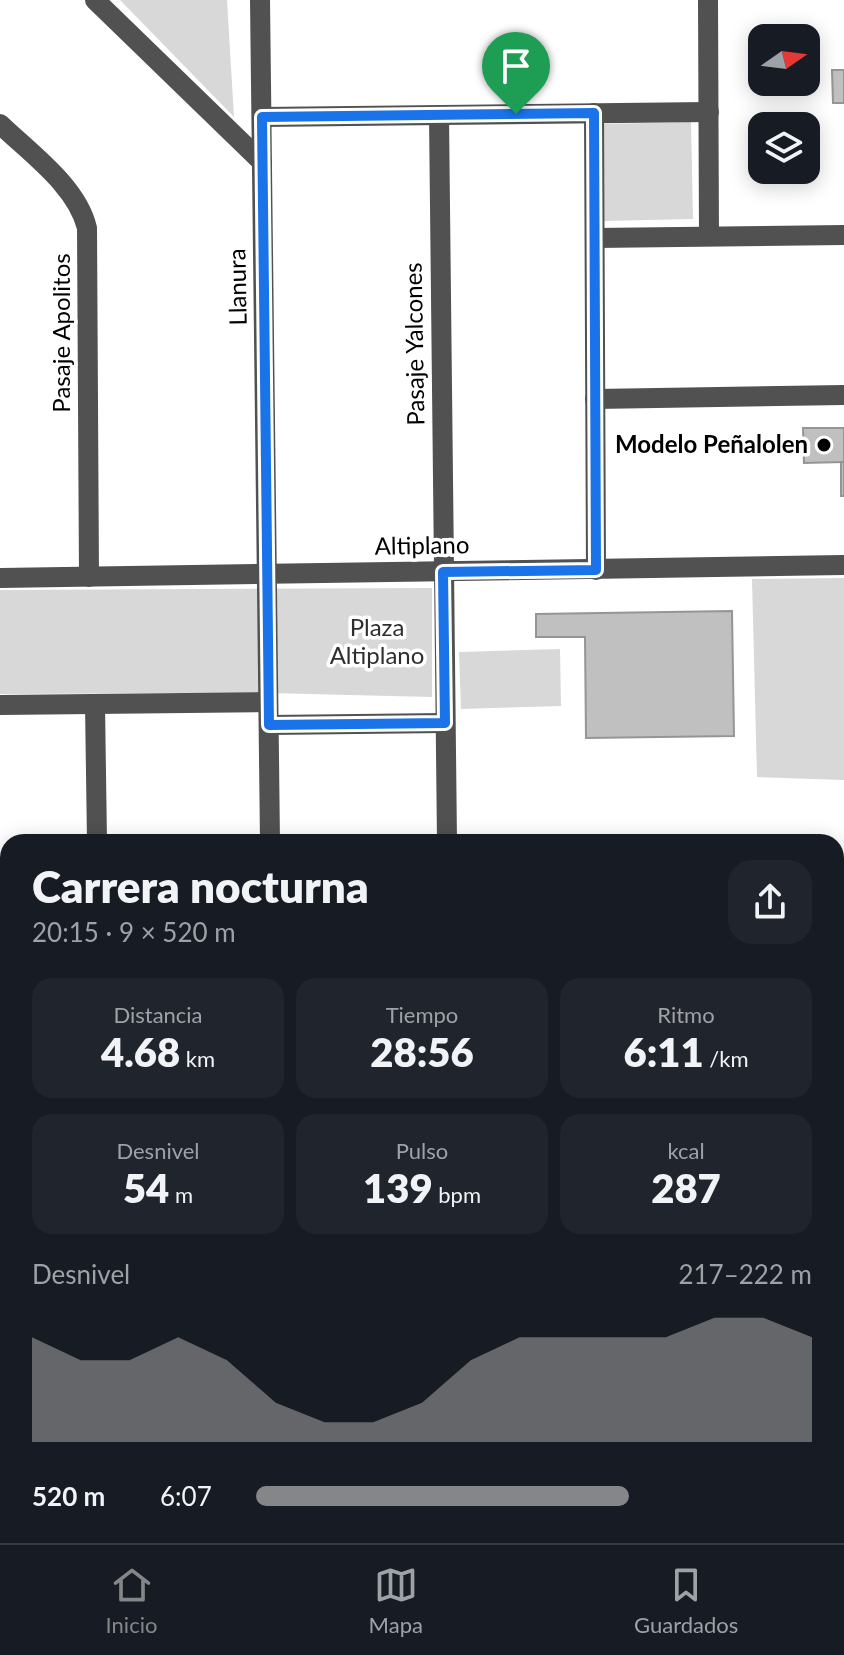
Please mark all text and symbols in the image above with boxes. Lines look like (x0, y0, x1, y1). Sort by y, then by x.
north arrow (748, 24, 820, 96)
map controls (748, 24, 820, 184)
pin (482, 32, 550, 114)
icon: arrive (494, 44, 538, 88)
button: layers (748, 112, 820, 184)
street label: Llanura (221, 248, 252, 326)
street label: Pasaje Apolitos (46, 253, 75, 413)
street label: Pasaje Yalcones (398, 262, 429, 426)
place label: Modelo Peñalolen (615, 429, 808, 458)
marker: Modelo Peñalolen (815, 436, 833, 454)
street label: Altiplano (374, 529, 470, 560)
park label: Plaza Altiplano (330, 612, 424, 669)
text: Carrera nocturna (32, 860, 369, 912)
button: share (728, 860, 812, 944)
text: 20:15 · 9 × 520 m (32, 916, 236, 948)
text: Distancia (113, 1001, 203, 1028)
text: Tiempo (386, 1001, 458, 1028)
text: Ritmo (657, 1001, 715, 1028)
text: 4.68 (101, 1028, 180, 1076)
text: 28:56 (370, 1028, 474, 1076)
text: 6:11 (623, 1028, 704, 1076)
text: km (180, 1045, 215, 1072)
text: /km (704, 1045, 749, 1072)
text: Desnivel (116, 1137, 200, 1164)
text: Pulso (396, 1137, 448, 1164)
text: kcal (667, 1137, 705, 1164)
text: 54 (123, 1164, 169, 1212)
text: 139 (363, 1164, 433, 1212)
text: 287 (651, 1164, 721, 1212)
text: m (169, 1181, 193, 1208)
text: bpm (433, 1181, 481, 1208)
text: Desnivel (32, 1258, 130, 1290)
text: 217–222 m (678, 1258, 812, 1290)
text: 520 m (32, 1480, 105, 1512)
text: 6:07 (160, 1480, 212, 1512)
tab: Inicio (106, 1563, 157, 1638)
tab: Mapa (369, 1563, 423, 1638)
tab: Guardados (634, 1563, 738, 1638)

